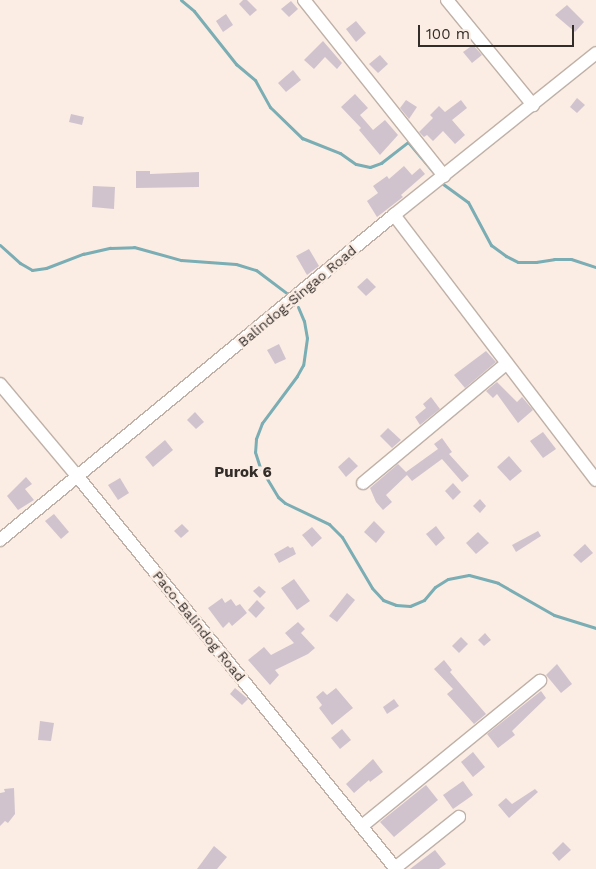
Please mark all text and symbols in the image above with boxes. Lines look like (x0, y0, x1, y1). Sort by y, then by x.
scale bar (421, 15, 577, 47)
text: 100 m (426, 25, 470, 43)
street label: Balindog-Singao Road (234, 242, 360, 350)
district label: Purok 6 (214, 464, 272, 482)
street label: Paco-Balindog Road (149, 567, 249, 685)

